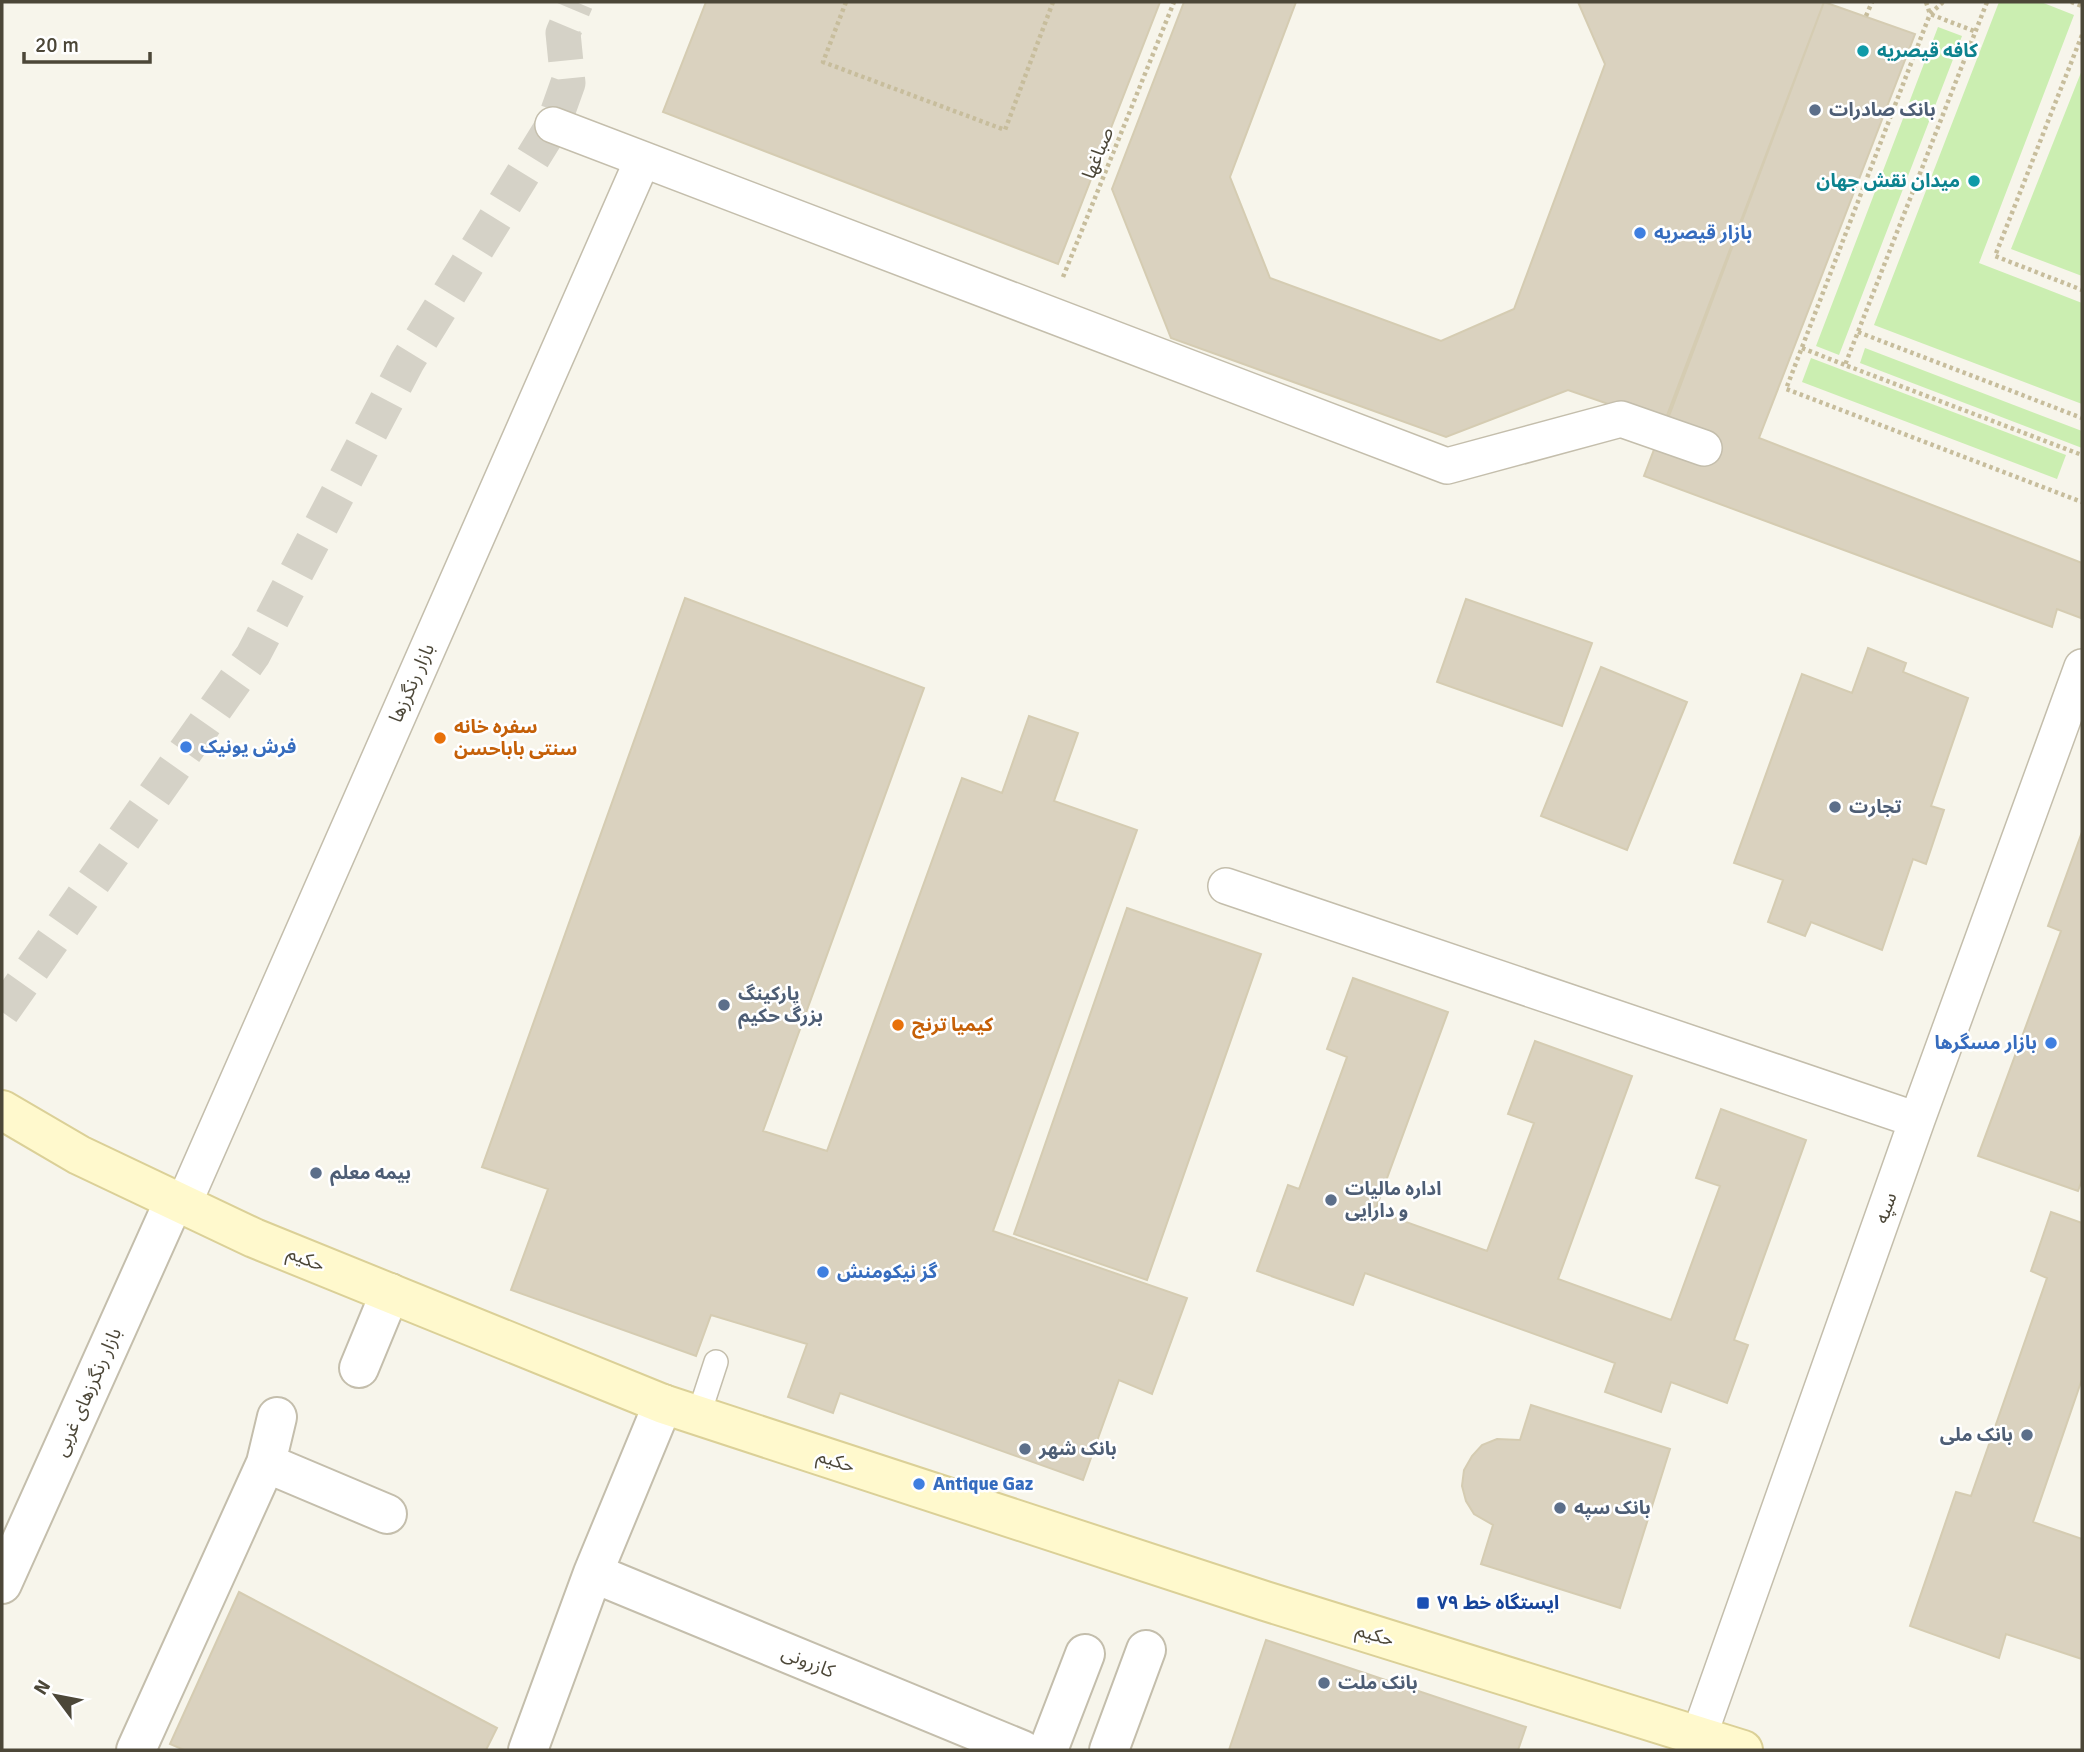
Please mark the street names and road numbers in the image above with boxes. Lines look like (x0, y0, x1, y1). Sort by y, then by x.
street label: صباغها (1077, 123, 1119, 183)
street label: بازار رنگرزها (384, 640, 440, 726)
street label: سپه (1870, 1189, 1903, 1227)
street label: حکیم (283, 1241, 328, 1279)
street label: بازار رنگرزهای غربی (49, 1324, 127, 1460)
street label: حکیم (813, 1444, 858, 1480)
street label: حکیم (1352, 1618, 1397, 1654)
street label: کازرونی (778, 1641, 839, 1684)

